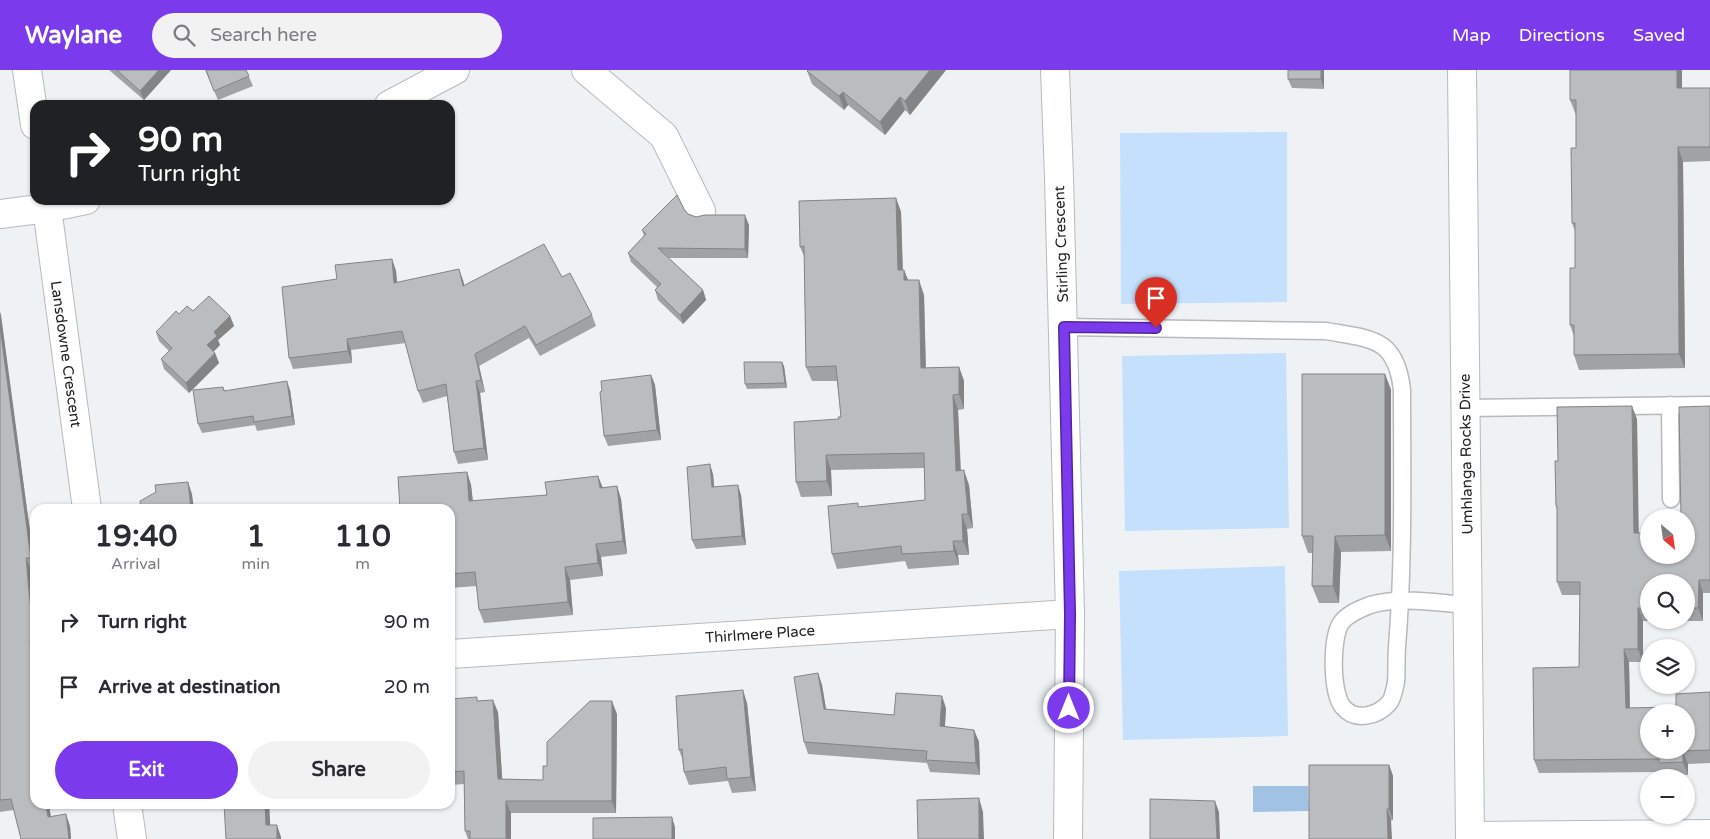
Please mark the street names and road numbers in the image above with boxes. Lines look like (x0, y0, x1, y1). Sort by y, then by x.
street label: Stirling Crescent (1050, 185, 1072, 303)
street label: Lansdowne Crescent (47, 279, 85, 429)
street label: Umhlanga Rocks Drive (1456, 373, 1476, 535)
street label: Thirlmere Place (704, 621, 816, 647)

